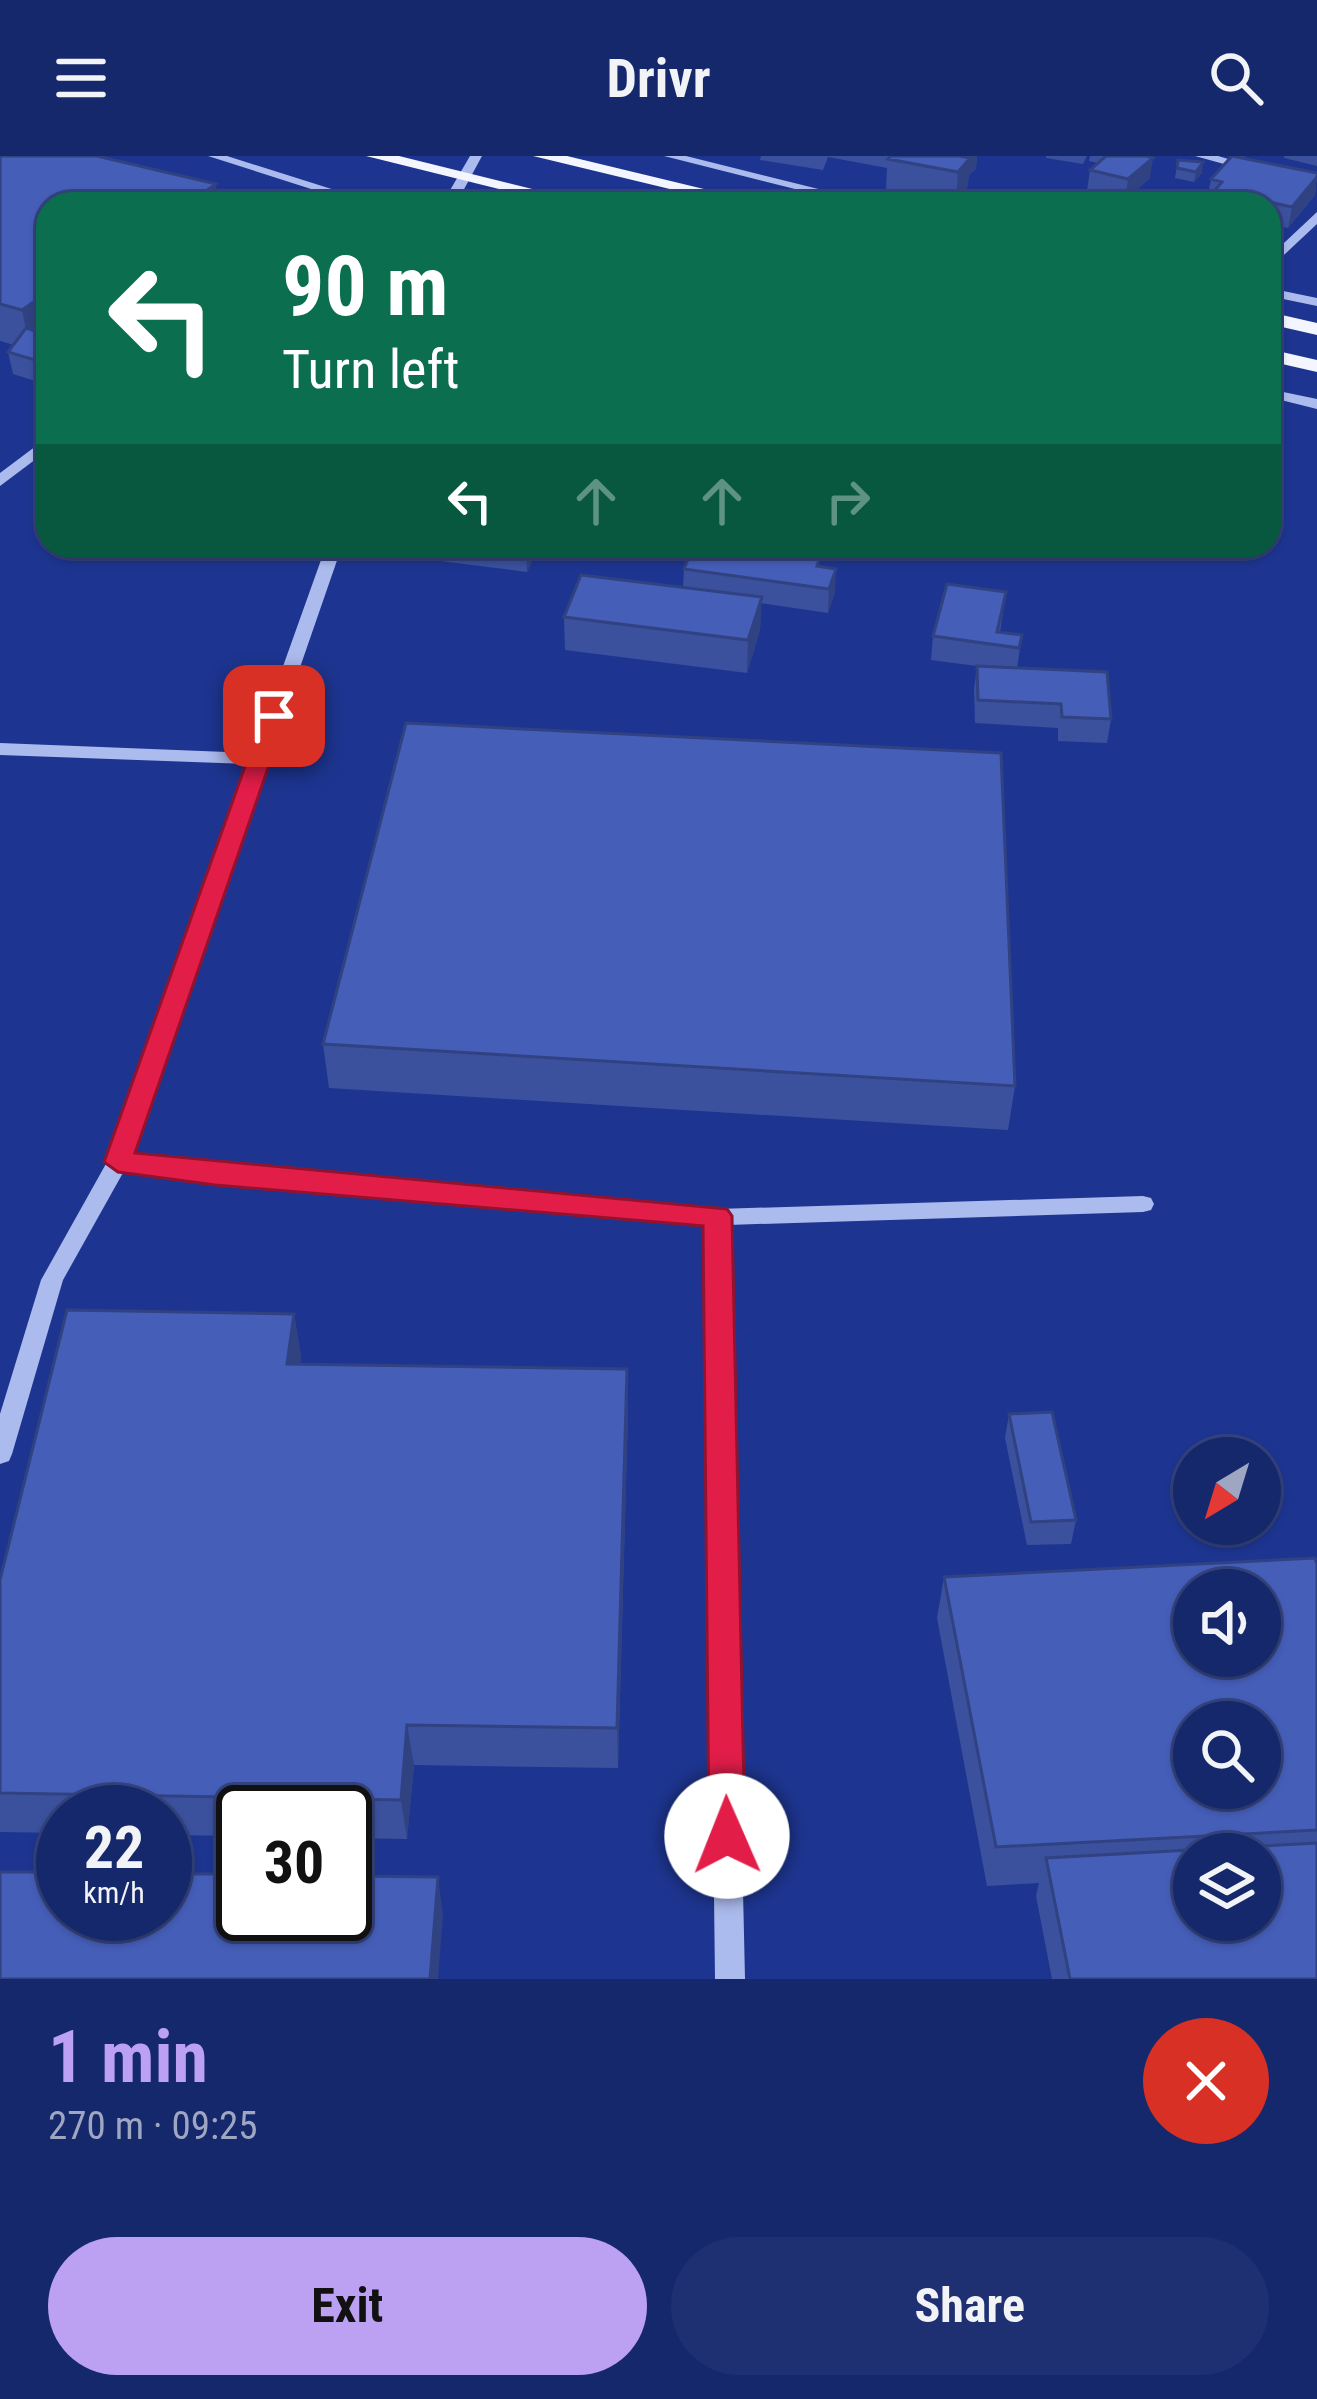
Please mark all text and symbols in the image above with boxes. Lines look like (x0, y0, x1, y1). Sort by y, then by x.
icon: menu (48, 45, 114, 111)
icon: search (1203, 45, 1269, 111)
text: Drivr (606, 47, 711, 110)
text: 90 m (282, 237, 449, 336)
icon: left (84, 240, 240, 396)
text: Turn left (282, 338, 459, 401)
icon: left (437, 468, 503, 534)
icon: ahead (563, 468, 629, 534)
icon: ahead (689, 468, 755, 534)
icon: right (815, 468, 881, 534)
pin (223, 665, 325, 767)
icon: arrive (241, 683, 307, 749)
north arrow (1173, 1437, 1281, 1545)
map controls (1173, 1437, 1281, 1941)
button: sound (1173, 1569, 1281, 1677)
button: search (1173, 1701, 1281, 1809)
position arrow (664, 1773, 790, 1899)
speed limit sign: 30 (216, 1785, 372, 1941)
text: 22 (84, 1812, 144, 1883)
button: layers (1173, 1833, 1281, 1941)
text: km/h (83, 1875, 145, 1910)
text: 1 min (48, 2015, 208, 2100)
button: close (1143, 2018, 1269, 2144)
text: 270 m · 09:25 (48, 2103, 258, 2149)
button: Exit (48, 2237, 647, 2375)
button: Share (671, 2237, 1269, 2375)

